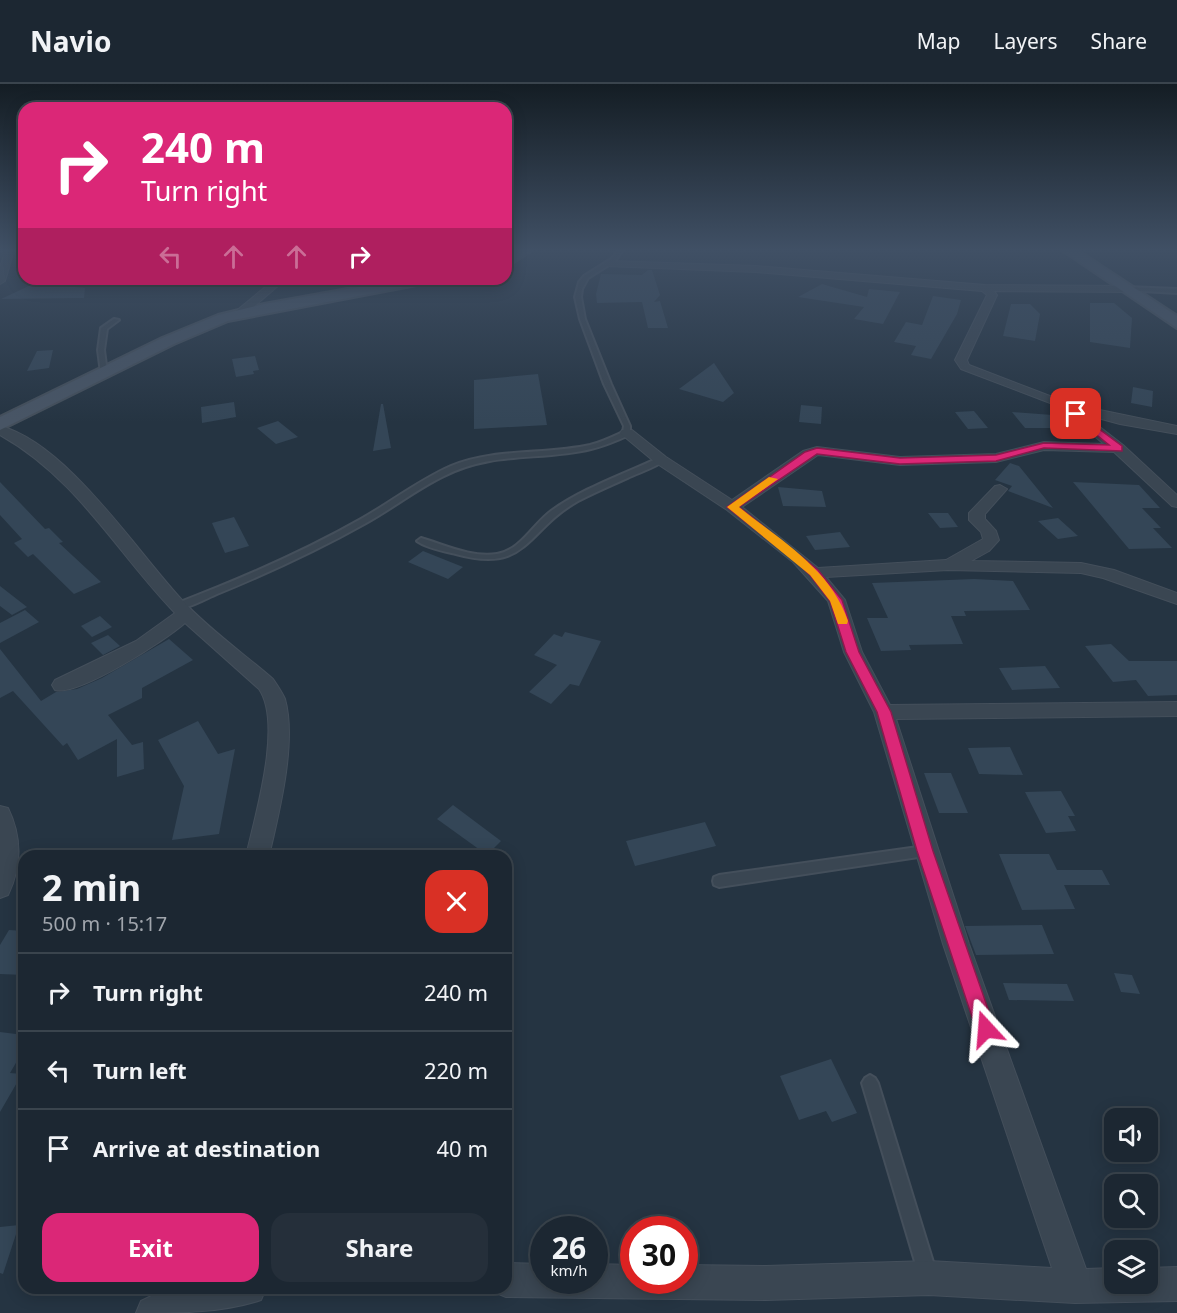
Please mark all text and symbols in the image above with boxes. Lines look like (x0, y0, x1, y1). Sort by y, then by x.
text: Navio (30, 22, 111, 60)
text: Map (917, 27, 961, 55)
text: Layers (994, 27, 1058, 55)
text: Share (1091, 27, 1147, 55)
text: 240 m (141, 118, 265, 175)
icon: right (42, 126, 120, 204)
text: Turn right (141, 172, 267, 209)
icon: left (154, 240, 187, 273)
icon: ahead (217, 240, 250, 273)
icon: ahead (280, 240, 313, 273)
icon: right (343, 240, 376, 273)
pin (1050, 388, 1101, 439)
icon: arrive (1059, 397, 1092, 430)
text: 2 min (42, 863, 141, 912)
button: close (425, 870, 488, 933)
text: 500 m · 15:17 (42, 910, 167, 937)
icon: right (42, 976, 75, 1009)
text: Turn right (93, 977, 203, 1007)
text: 240 m (424, 977, 488, 1007)
position arrow (954, 997, 1018, 1061)
icon: left (42, 1054, 75, 1087)
text: Turn left (93, 1055, 187, 1085)
text: 220 m (424, 1055, 488, 1085)
map controls (1104, 1108, 1158, 1294)
button: sound (1104, 1108, 1158, 1162)
icon: arrive (42, 1132, 75, 1165)
text: Arrive at destination (93, 1133, 320, 1163)
text: 40 m (437, 1133, 488, 1163)
button: search (1104, 1174, 1158, 1228)
button: Exit (42, 1213, 259, 1282)
button: Share (271, 1213, 488, 1282)
speed limit sign: 30 (620, 1216, 698, 1294)
text: 26 (552, 1227, 586, 1268)
button: layers (1104, 1240, 1158, 1294)
text: km/h (551, 1260, 587, 1280)

